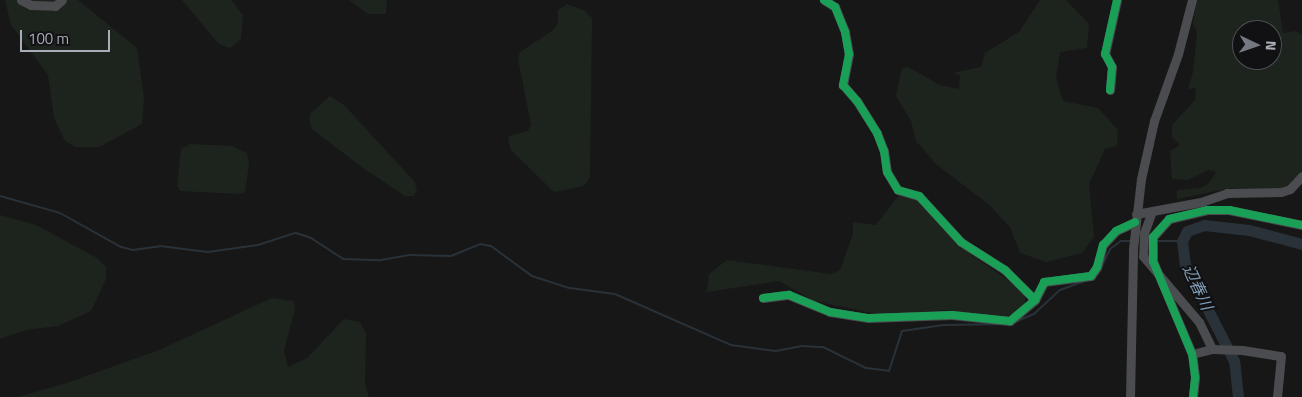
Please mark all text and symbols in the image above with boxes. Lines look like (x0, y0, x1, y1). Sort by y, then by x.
scale bar (22, 20, 112, 52)
north arrow (1232, 20, 1282, 70)
text: 100 m (28, 27, 69, 50)
text: N (1261, 40, 1282, 51)
water label: 辺春川 (1179, 261, 1217, 313)

